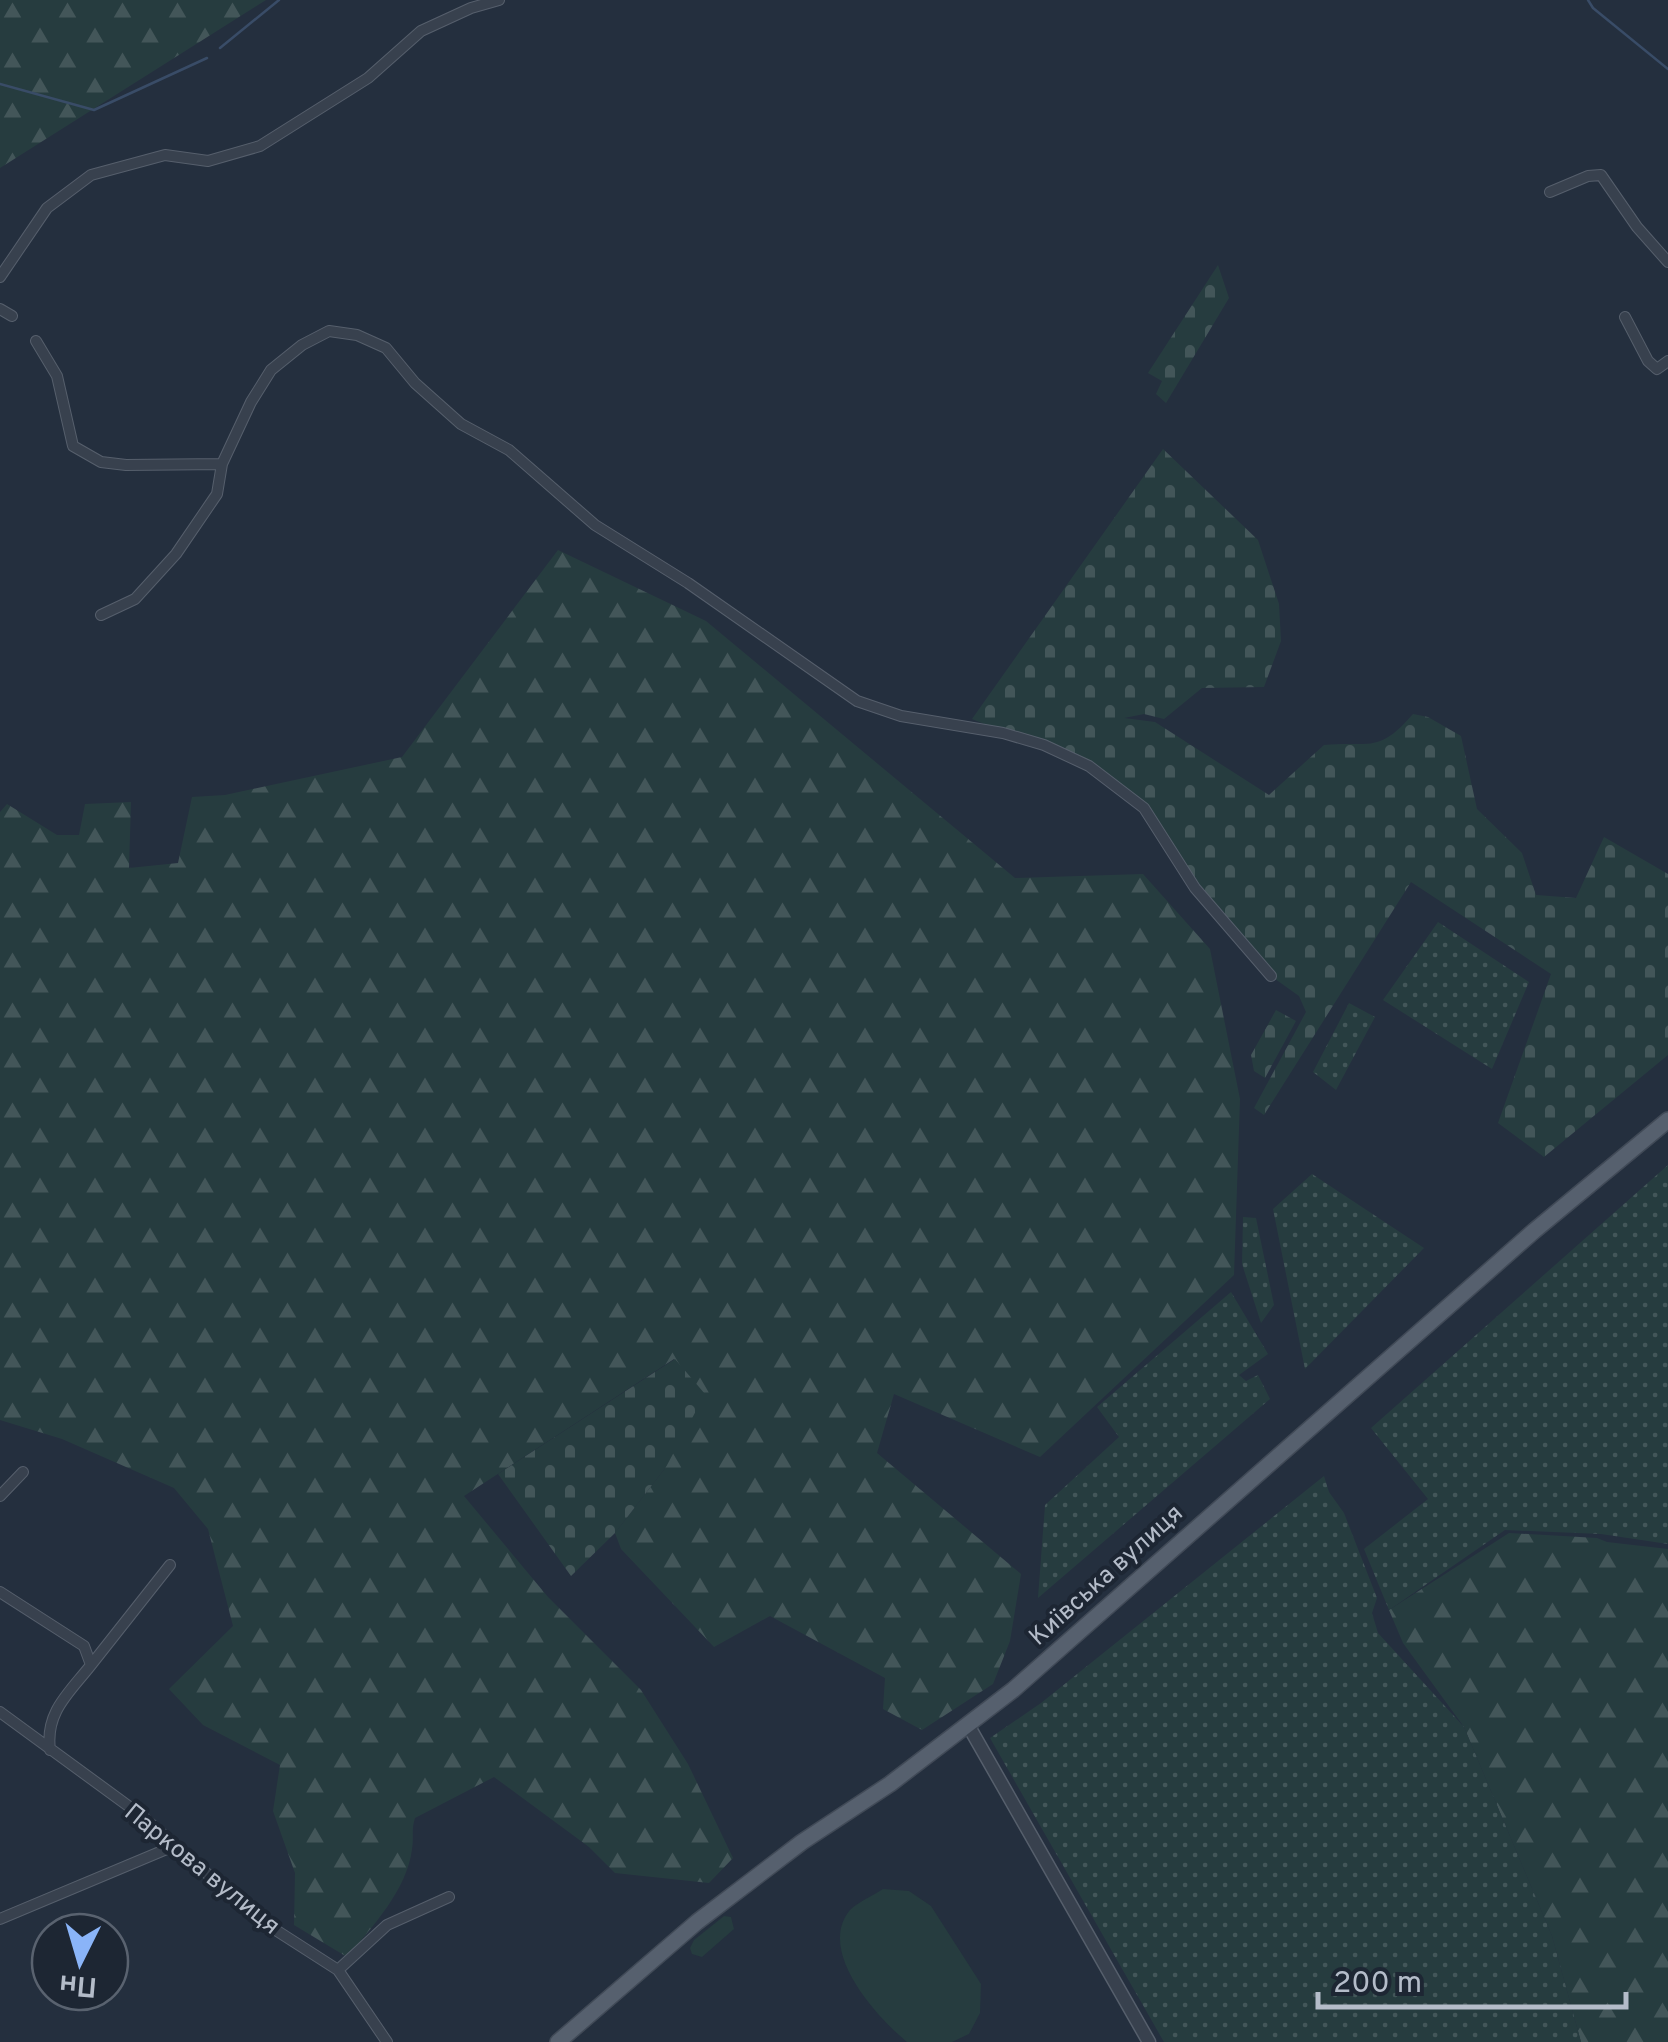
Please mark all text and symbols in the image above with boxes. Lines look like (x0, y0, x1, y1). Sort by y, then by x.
street label: Київська вулиця (1023, 1499, 1191, 1654)
street label: Паркова вулиця (117, 1798, 286, 1943)
north arrow (30, 1912, 130, 2012)
scale bar (1318, 1947, 1626, 2009)
text: Пн (58, 1964, 98, 2003)
text: 200 m (1333, 1966, 1422, 2003)

